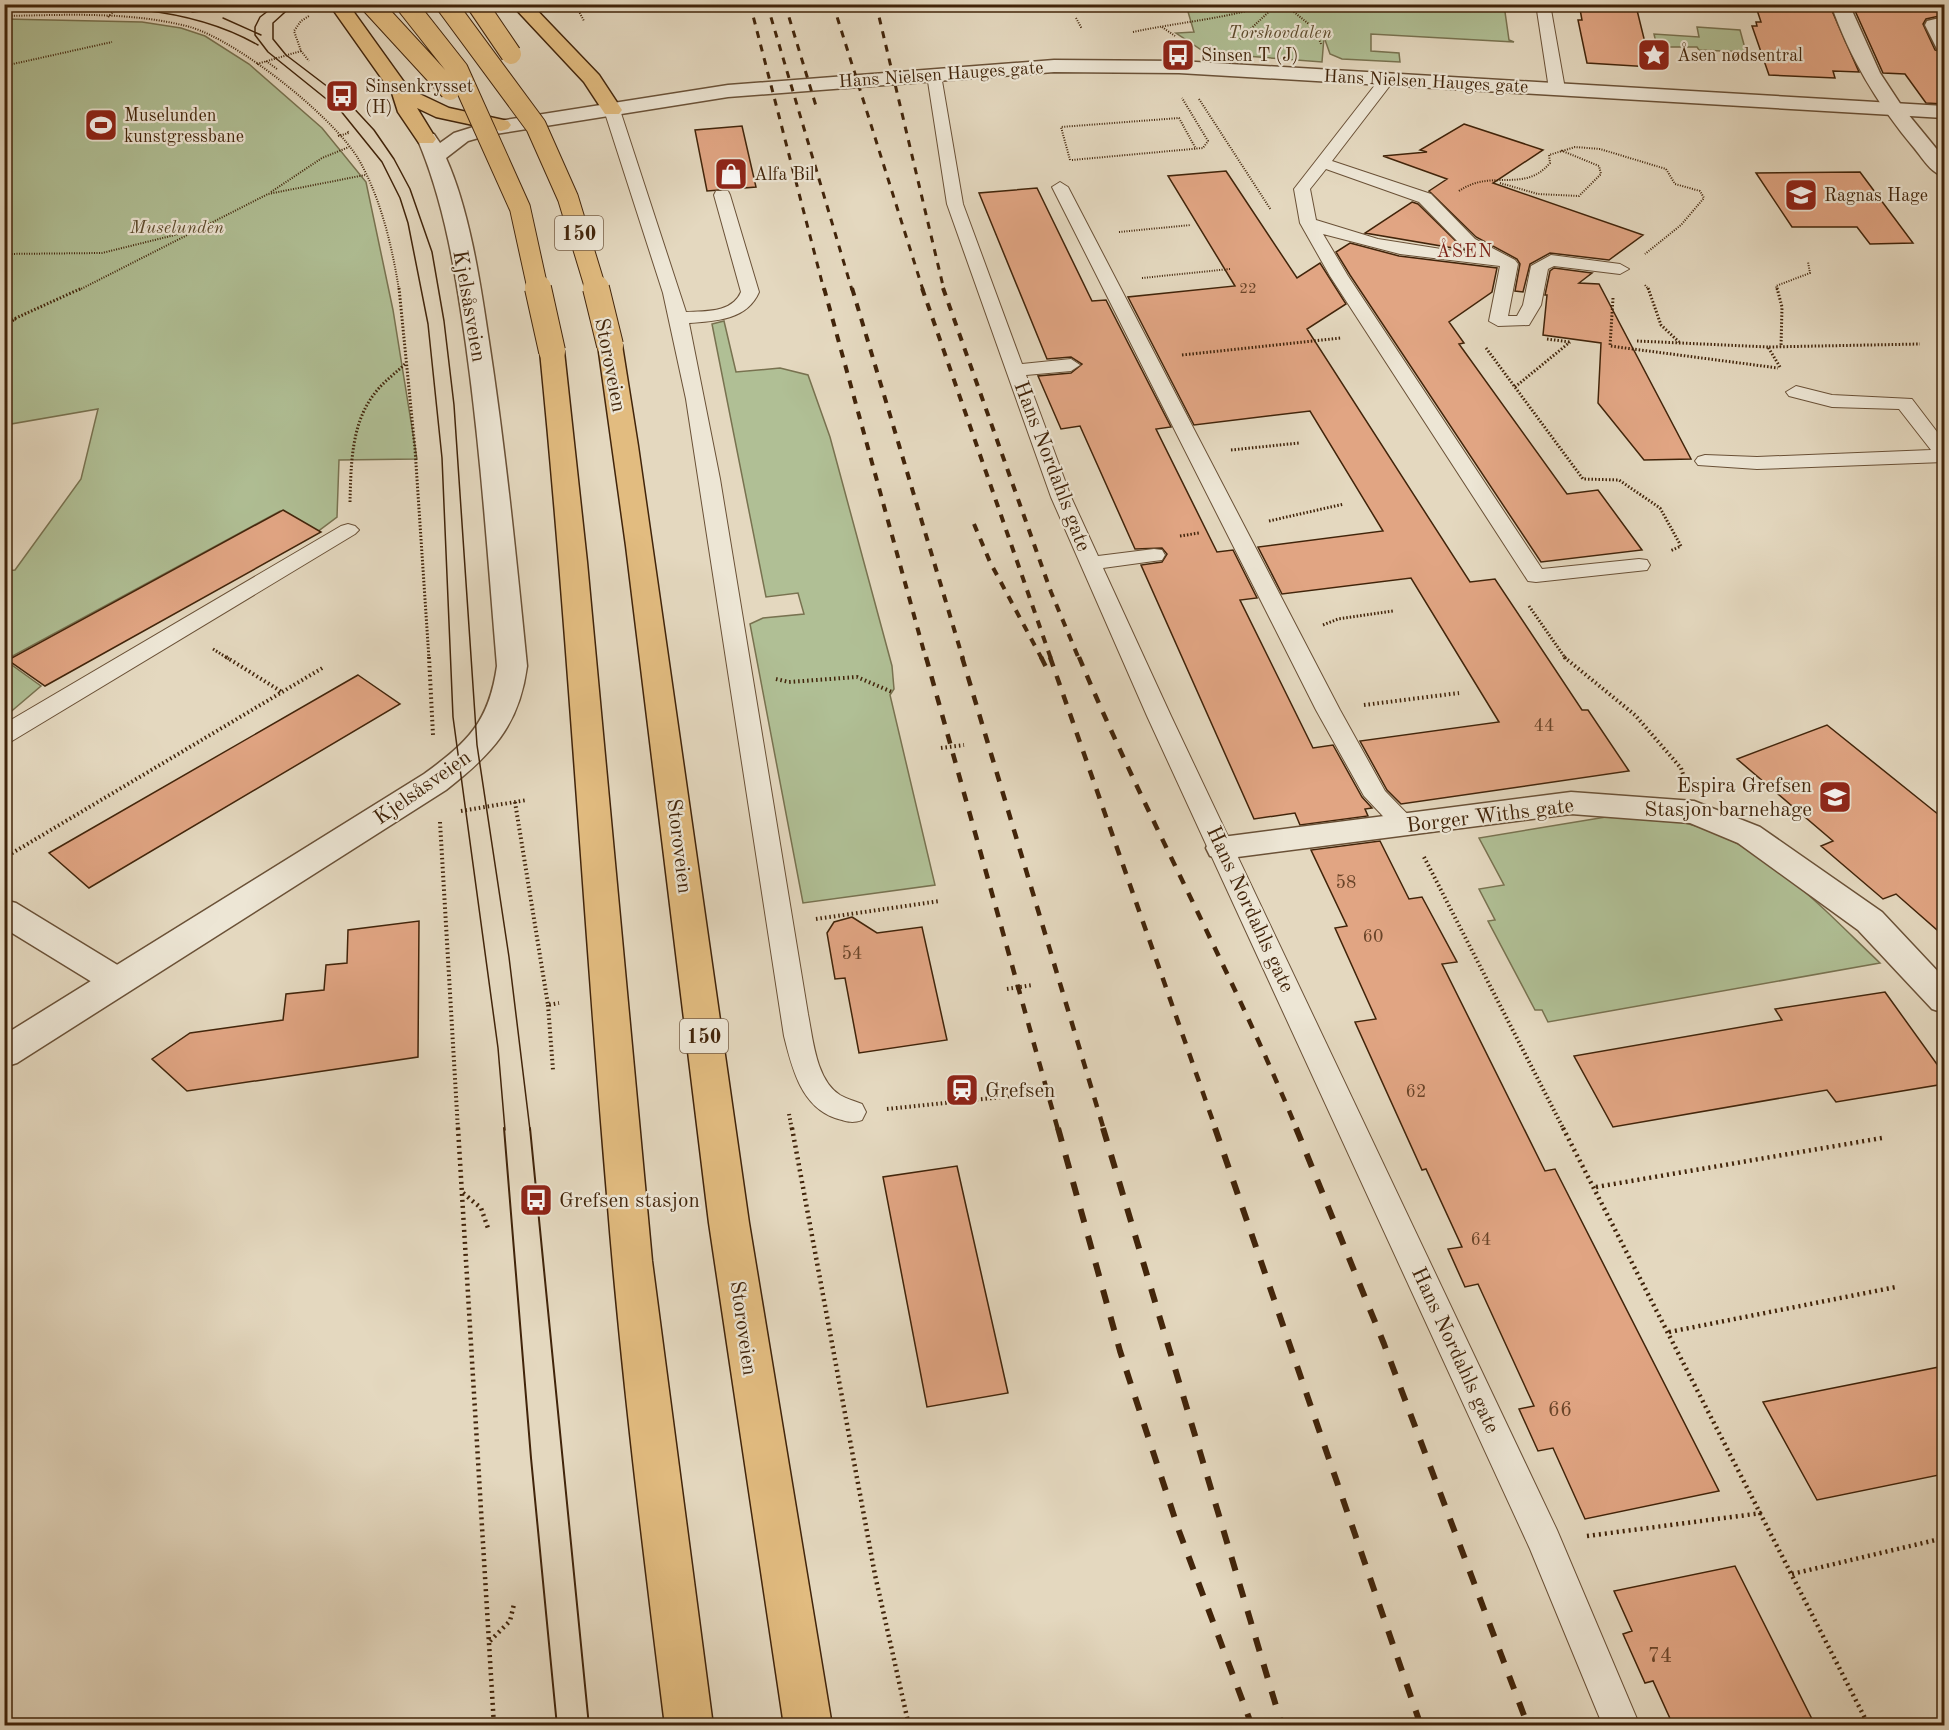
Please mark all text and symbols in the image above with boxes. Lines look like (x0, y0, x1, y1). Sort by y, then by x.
park label: Torshovdalen (1228, 24, 1332, 42)
bus stop icon: Sinsen T (J) (1160, 37, 1196, 73)
place icon: Åsen nødsentral (1636, 37, 1672, 73)
place label: Åsen nødsentral (1677, 42, 1803, 65)
place label: Sinsen T (J) (1201, 46, 1299, 65)
street label: Hans Nielsen Hauges gate (838, 59, 1044, 91)
street label: Hans Nielsen Hauges gate (1323, 68, 1529, 96)
bus stop icon: Sinsenkrysset (H) (324, 78, 360, 114)
place label: Sinsenkrysset (H) (365, 78, 473, 117)
sports icon: Muselunden kunstgressbane (83, 107, 119, 143)
place label: Muselunden kunstgressbane (124, 107, 244, 146)
shop icon: Alfa Bil (713, 156, 749, 192)
place label: Alfa Bil (754, 166, 815, 184)
school or university icon: Ragnas Hage (1783, 177, 1819, 213)
place label: Ragnas Hage (1824, 187, 1928, 205)
road number: 150 (555, 216, 603, 250)
park label: Muselunden (129, 219, 224, 237)
district label: ÅSEN (1436, 238, 1494, 261)
street label: Kjelsåsveien (448, 249, 489, 364)
house number: 22 (1239, 282, 1257, 297)
street label: Storoveien (590, 316, 629, 414)
street label: Hans Nordahls gate (1009, 378, 1094, 555)
house number: 44 (1534, 717, 1554, 735)
street label: Kjelsåsveien (371, 747, 475, 829)
place label: Espira Grefsen Stasjon barnehage (1644, 776, 1812, 821)
school or university icon: Espira Grefsen Stasjon barnehage (1817, 779, 1853, 815)
street label: Borger Withs gate (1405, 796, 1575, 837)
street label: Storoveien (662, 798, 695, 895)
street label: Hans Nordahls gate (1202, 823, 1297, 996)
house number: 58 (1336, 874, 1356, 892)
house number: 60 (1363, 928, 1383, 946)
house number: 54 (842, 945, 862, 963)
road number: 150 (680, 1019, 728, 1053)
station icon: Grefsen (944, 1072, 980, 1108)
place label: Grefsen (985, 1081, 1055, 1102)
house number: 62 (1406, 1083, 1426, 1101)
bus stop icon: Grefsen stasjon (518, 1182, 554, 1218)
place label: Grefsen stasjon (559, 1191, 700, 1212)
house number: 64 (1471, 1231, 1491, 1249)
street label: Hans Nordahls gate (1407, 1264, 1502, 1437)
street label: Storoveien (725, 1280, 760, 1377)
house number: 66 (1548, 1400, 1572, 1421)
house number: 74 (1648, 1646, 1672, 1667)

